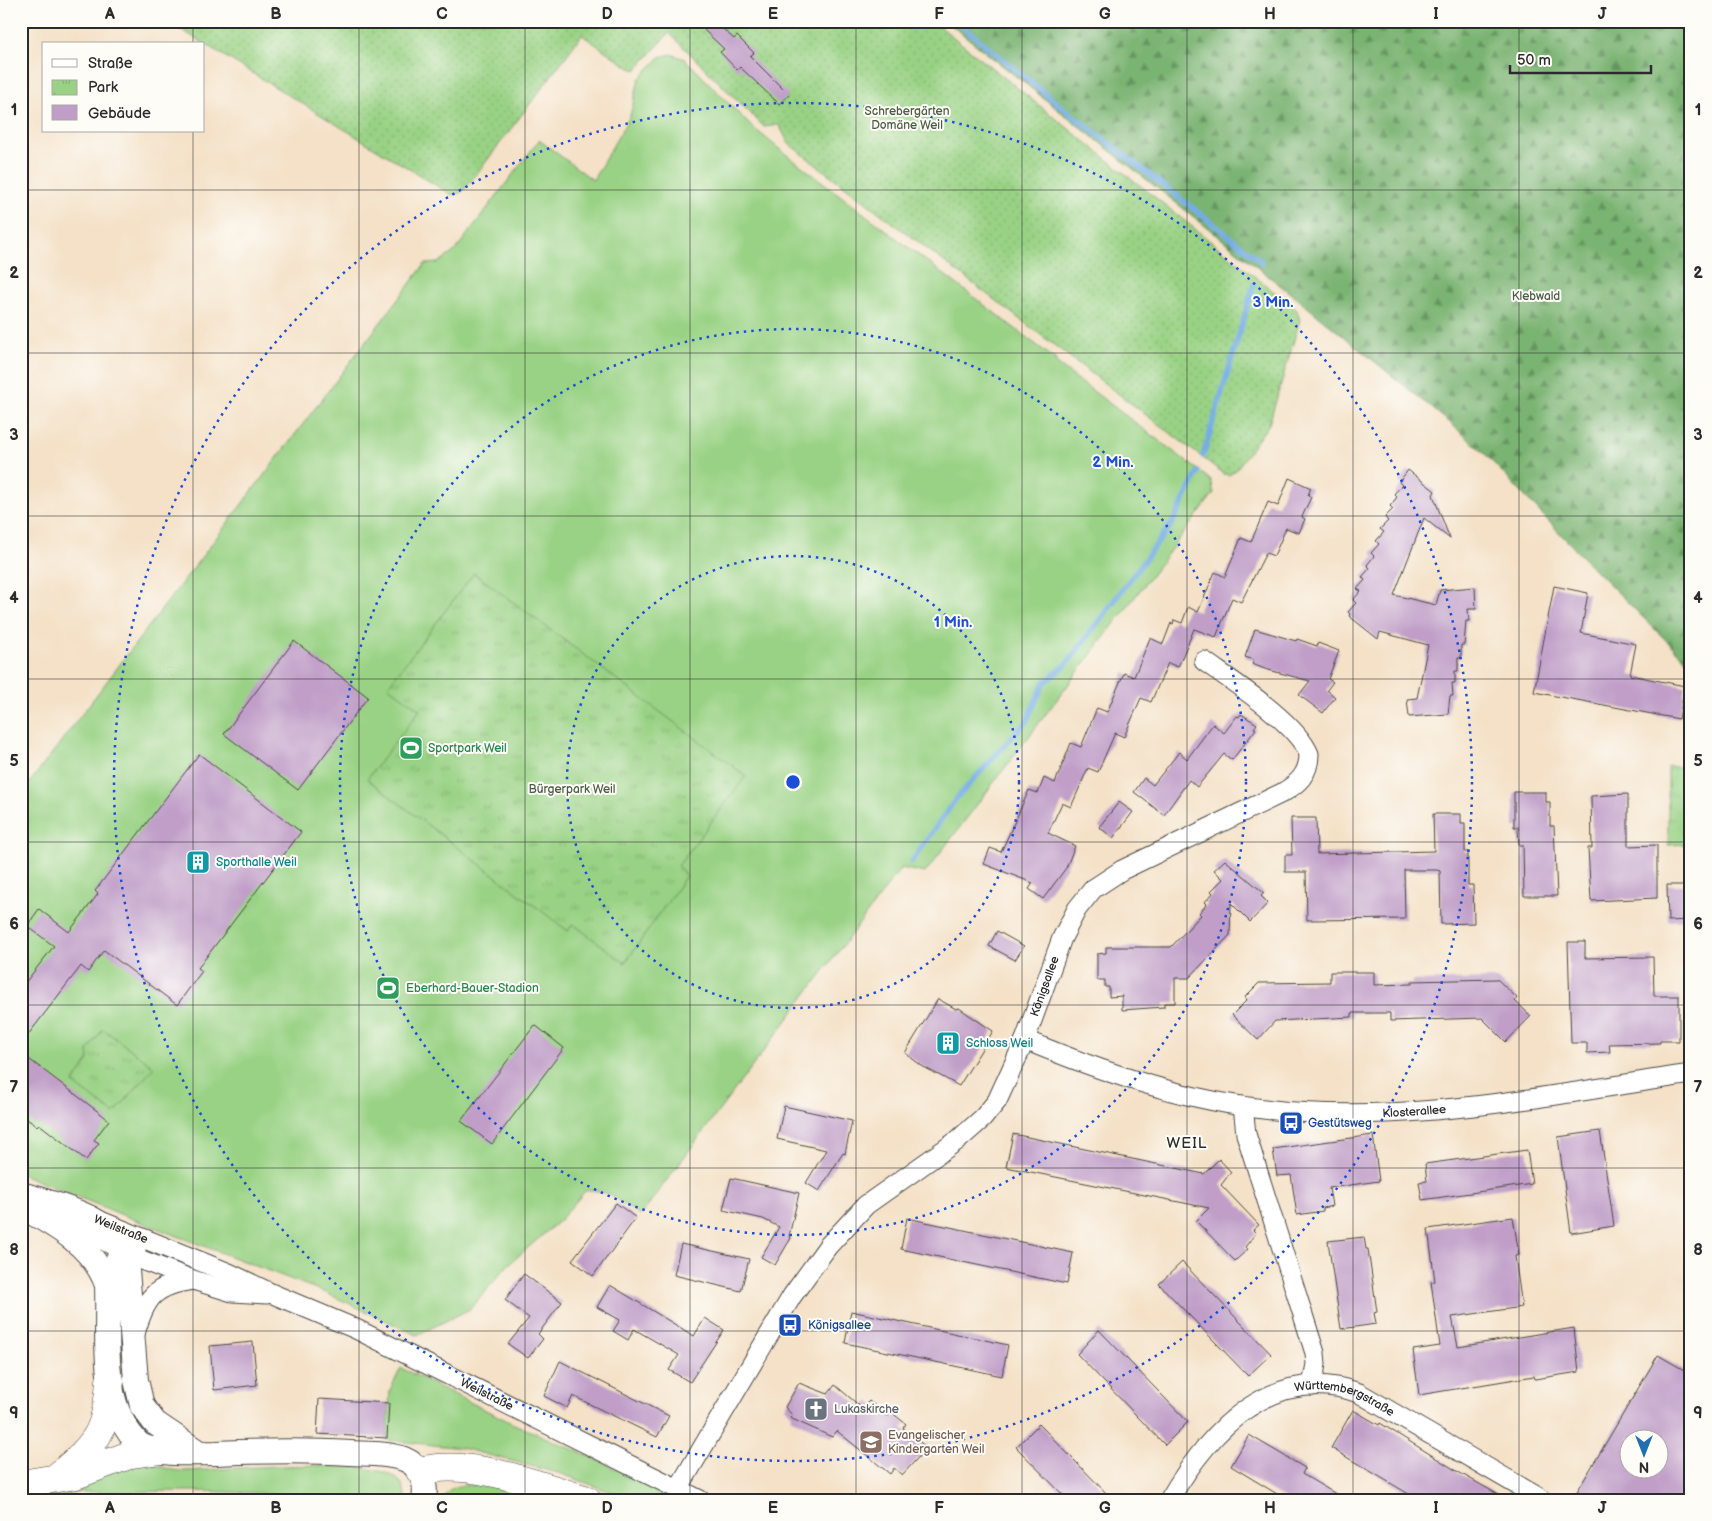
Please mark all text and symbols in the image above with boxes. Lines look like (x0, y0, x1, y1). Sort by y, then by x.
text: A (104, 5, 115, 24)
text: B (270, 5, 282, 24)
text: C (436, 5, 448, 24)
text: D (601, 5, 613, 24)
text: E (768, 5, 778, 24)
text: F (934, 5, 944, 24)
text: G (1099, 5, 1111, 24)
text: H (1264, 5, 1276, 24)
text: I (1433, 5, 1439, 24)
text: J (1598, 5, 1607, 24)
legend (42, 42, 205, 132)
scale bar (1510, 42, 1651, 74)
text: 50 m (1517, 51, 1551, 70)
text: Straße (88, 54, 133, 73)
text: Park (88, 78, 119, 97)
text: 1 (11, 101, 17, 120)
text: 1 (1695, 101, 1701, 120)
text: Gebäude (88, 104, 151, 123)
park label: Schrebergärten Domäne Weil (865, 104, 950, 133)
text: 2 (9, 264, 19, 283)
text: 2 (1693, 264, 1703, 283)
park label: Klebwald (1512, 289, 1560, 304)
text: 3 Min. (1252, 293, 1294, 312)
text: 3 (9, 426, 19, 445)
text: 3 (1693, 426, 1703, 445)
text: 2 Min. (1092, 453, 1134, 472)
text: 4 (9, 589, 19, 608)
text: 4 (1693, 589, 1703, 608)
text: 1 Min. (934, 613, 972, 632)
sports icon: Sportpark Weil (398, 735, 424, 761)
place label: Sportpark Weil (428, 741, 507, 756)
text: 5 (9, 752, 19, 771)
text: 5 (1693, 752, 1703, 771)
centre of rings (784, 773, 802, 791)
park label: Bürgerpark Weil (528, 782, 616, 797)
building icon: Sporthalle Weil (185, 849, 211, 875)
place label: Sporthalle Weil (216, 855, 297, 870)
text: 6 (9, 915, 19, 934)
text: 6 (1693, 915, 1703, 934)
street label: Königsallee (1027, 954, 1063, 1019)
sports icon: Eberhard-Bauer-Stadion (375, 975, 401, 1001)
place label: Eberhard-Bauer-Stadion (406, 981, 539, 996)
building icon: Schloss Weil (935, 1030, 961, 1056)
place label: Schloss Weil (966, 1036, 1033, 1051)
text: 7 (10, 1078, 19, 1097)
text: 7 (1694, 1078, 1703, 1097)
street label: Klosterallee (1382, 1102, 1447, 1121)
bus stop icon: Gestütsweg (1278, 1110, 1304, 1136)
place label: Gestütsweg (1308, 1116, 1372, 1131)
district label: WEIL (1167, 1134, 1207, 1153)
street label: Weilstraße (91, 1212, 150, 1247)
text: 8 (9, 1241, 19, 1260)
text: 8 (1693, 1241, 1703, 1260)
bus stop icon: Königsallee (777, 1312, 803, 1338)
place label: Königsallee (808, 1318, 871, 1333)
street label: Weilstraße (458, 1375, 516, 1414)
street label: Württembergstraße (1293, 1378, 1397, 1420)
church icon: Lukaskirche (803, 1396, 829, 1422)
place label: Lukaskirche (834, 1402, 899, 1417)
text: 9 (9, 1404, 19, 1423)
text: 9 (1693, 1404, 1703, 1423)
place label: Evangelischer Kindergarten Weil (888, 1428, 984, 1457)
north arrow (1620, 1428, 1670, 1478)
school or university icon: Evangelischer Kindergarten Weil (858, 1429, 884, 1455)
text: N (1639, 1458, 1649, 1475)
text: A (104, 1499, 115, 1518)
text: B (270, 1499, 282, 1518)
text: C (436, 1499, 448, 1518)
text: D (601, 1499, 613, 1518)
text: E (768, 1499, 778, 1518)
text: F (934, 1499, 944, 1518)
text: G (1099, 1499, 1111, 1518)
text: H (1264, 1499, 1276, 1518)
text: I (1433, 1499, 1439, 1518)
text: J (1598, 1499, 1607, 1518)

